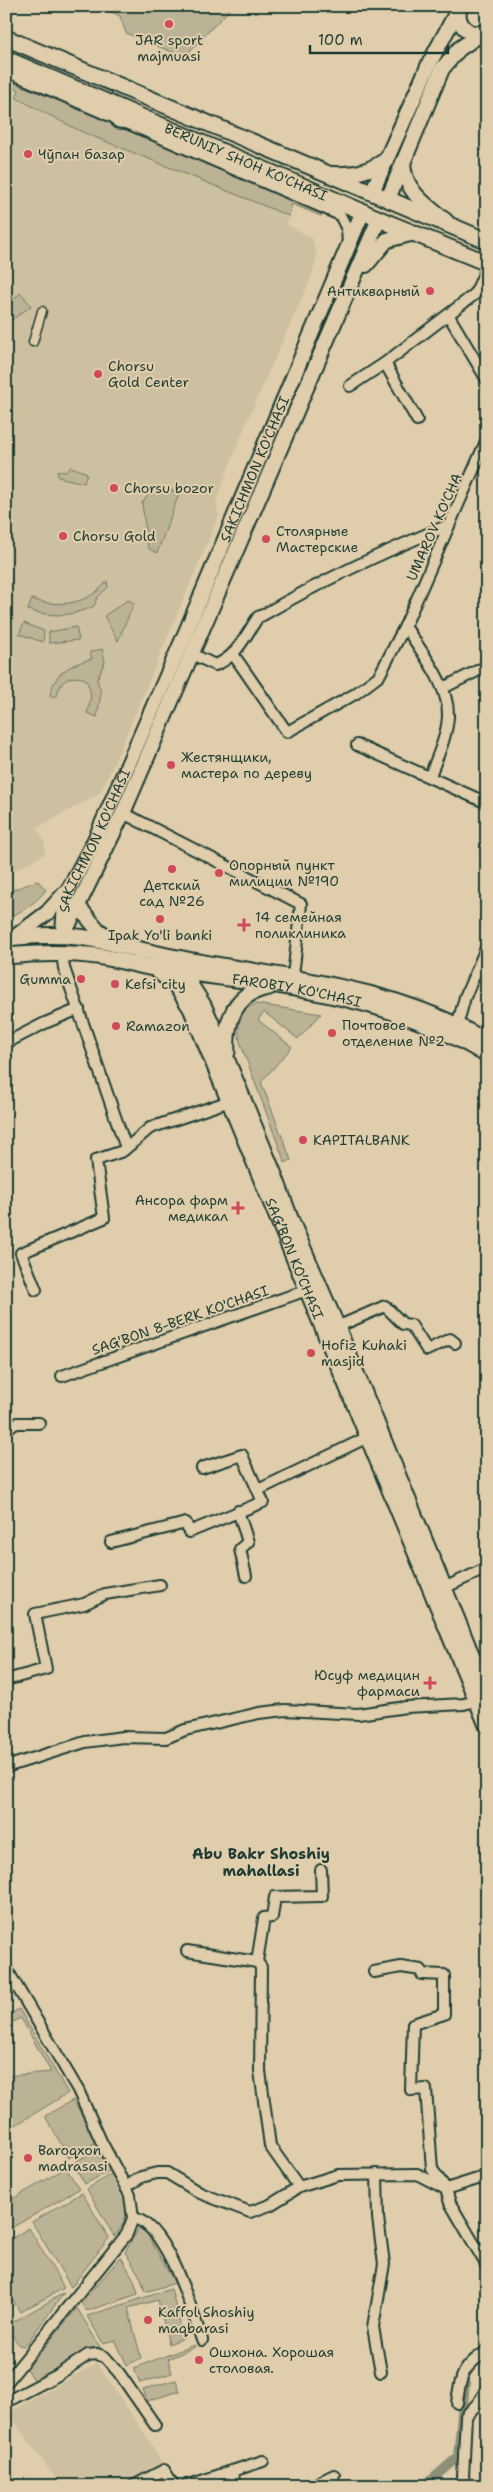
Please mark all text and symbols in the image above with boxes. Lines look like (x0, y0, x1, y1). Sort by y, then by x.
marker: JAR sport majmuasi (163, 18, 175, 30)
scale bar (310, 22, 448, 54)
text: 100 m (318, 30, 363, 50)
place label: JAR sport majmuasi (135, 31, 203, 65)
street label: BERUNIY SHOH KO'CHASI (162, 119, 330, 205)
place label: Чўпан базар (38, 145, 125, 163)
marker: Чўпан базар (22, 148, 34, 160)
place label: Антикварный (327, 282, 420, 300)
marker: Антикварный (424, 285, 436, 297)
place label: Chorsu Gold Center (108, 357, 190, 391)
marker: Chorsu Gold Center (92, 368, 104, 380)
street label: SAKICHMON KO'CHASI (216, 393, 293, 545)
street label: UMAROV KO'CHA (402, 470, 466, 584)
place label: Chorsu bozor (124, 479, 214, 497)
marker: Chorsu bozor (108, 482, 120, 494)
place label: Столярные Мастерские (276, 522, 358, 556)
place label: Chorsu Gold (73, 527, 156, 545)
marker: Chorsu Gold (57, 530, 69, 542)
marker: Столярные Мастерские (260, 533, 272, 545)
place label: Жестянщики, мастера по дереву (181, 748, 312, 782)
marker: Жестянщики, мастера по дереву (165, 759, 177, 771)
street label: SAKICHMON KO'CHASI (55, 765, 134, 913)
place label: Опорный пункт милиции №190 (229, 856, 339, 890)
marker: Детский сад №26 (166, 863, 178, 875)
marker: Опорный пункт милиции №190 (213, 867, 225, 879)
place label: Детский сад №26 (139, 876, 205, 910)
place label: 14 семейная поликлиника (255, 908, 346, 942)
marker: Ipak Yo'li banki (154, 913, 166, 925)
marker: 14 семейная поликлиника (237, 918, 251, 932)
place label: Ipak Yo'li banki (108, 926, 212, 944)
place label: Gumma (20, 970, 71, 988)
street label: FAROBIY KO'CHASI (231, 970, 364, 1011)
marker: Gumma (75, 973, 87, 985)
place label: Kefsi city (125, 975, 186, 993)
marker: Kefsi city (109, 978, 121, 990)
place label: Почтовое отделение №2 (342, 1016, 445, 1050)
place label: Ramazon (126, 1017, 190, 1035)
marker: Ramazon (110, 1020, 122, 1032)
marker: Почтовое отделение №2 (326, 1027, 338, 1039)
place label: KAPITALBANK (313, 1131, 410, 1149)
marker: KAPITALBANK (297, 1134, 309, 1146)
place label: Ансора фарм медикал (135, 1191, 228, 1225)
street label: SAG’BON KO’CHASI (261, 1195, 328, 1322)
marker: Ансора фарм медикал (232, 1202, 244, 1214)
street label: SAG'BON 8-BERK KO'CHASI (89, 1281, 271, 1359)
place label: Hofiz Kuhaki masjid (321, 1336, 407, 1370)
marker: Hofiz Kuhaki masjid (305, 1347, 317, 1359)
place label: Юсуф медицин фармаси (314, 1666, 420, 1700)
marker: Юсуф медицин фармаси (424, 1677, 436, 1689)
district label: Abu Bakr Shoshiy mahallasi (192, 1844, 330, 1881)
place label: Baroqxon madrasasi (38, 2141, 108, 2175)
marker: Baroqxon madrasasi (22, 2152, 34, 2164)
place label: Kaffol Shoshiy maqbarasi (158, 2303, 254, 2337)
marker: Kaffol Shoshiy maqbarasi (142, 2314, 154, 2326)
place label: Ошхона. Хорошая столовая. (209, 2343, 334, 2377)
marker: Ошхона. Хорошая столовая. (193, 2354, 205, 2366)

